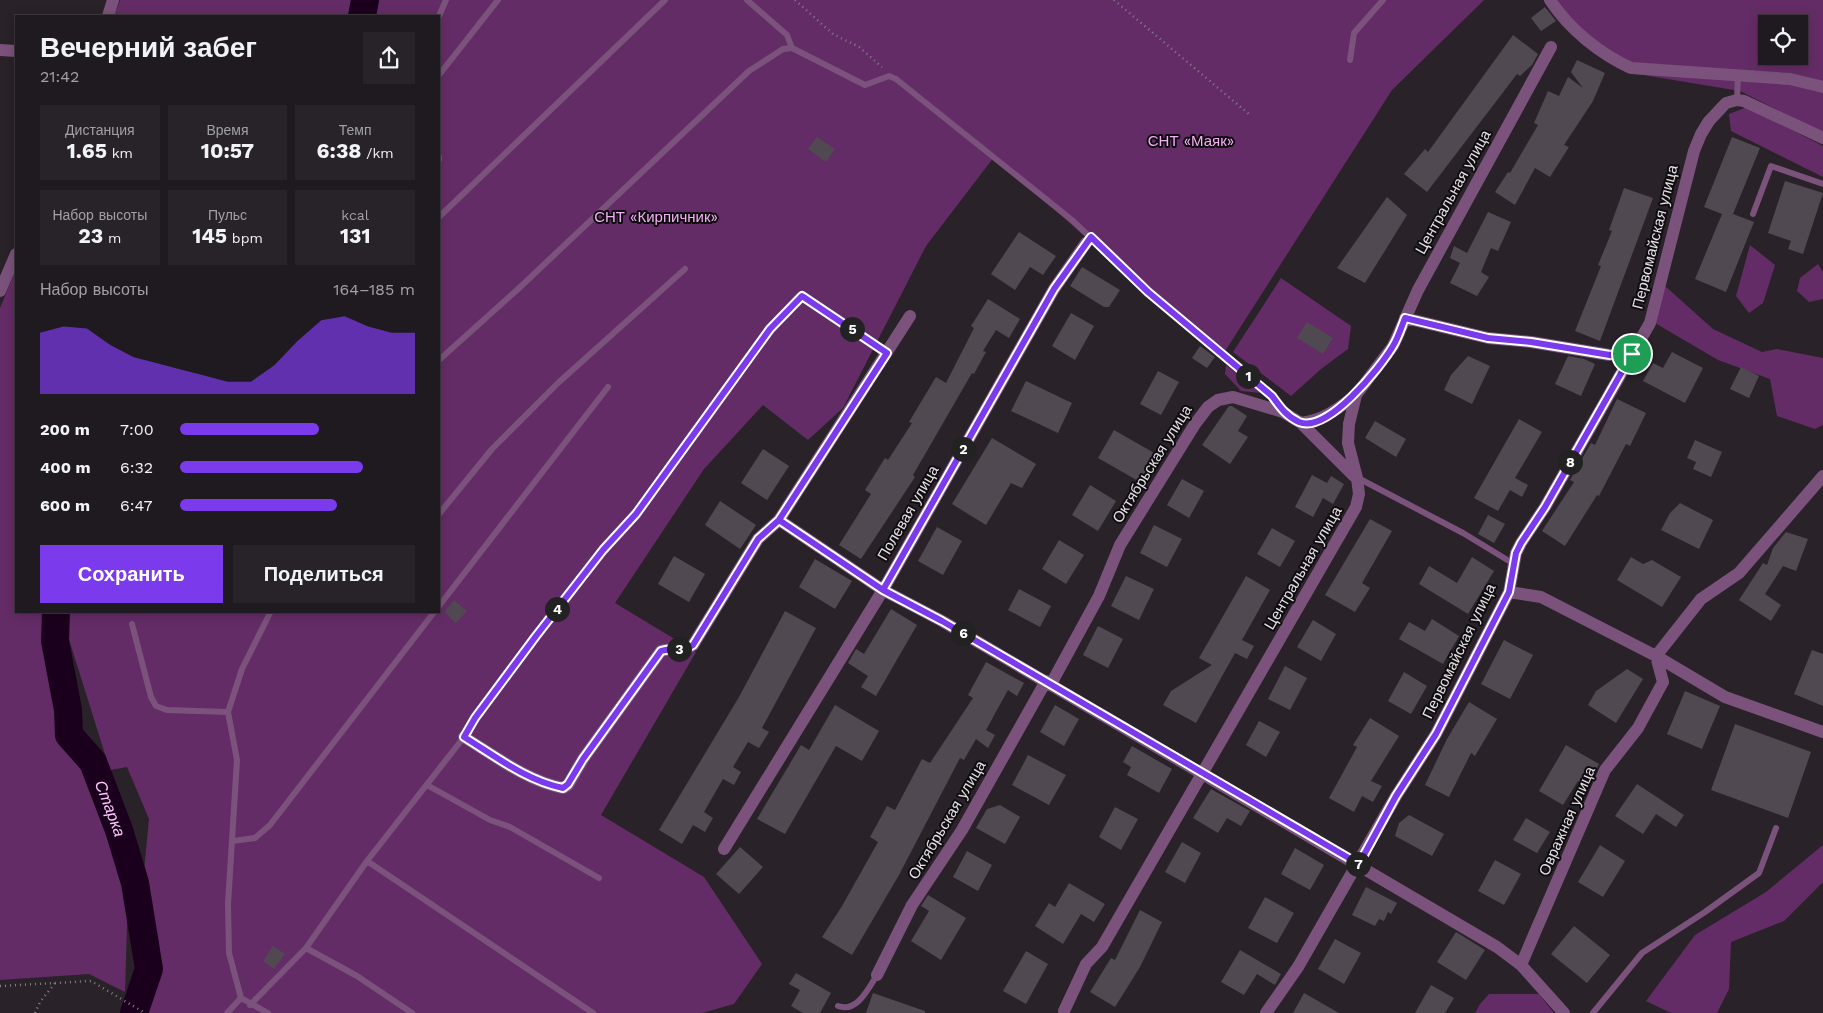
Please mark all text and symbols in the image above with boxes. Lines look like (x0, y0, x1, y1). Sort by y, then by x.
map controls (1758, 15, 1808, 65)
button: locate (1758, 15, 1808, 65)
text: Вечерний забег (40, 31, 257, 64)
button: share (363, 32, 415, 84)
text: 21:42 (40, 67, 79, 86)
text: Дистанция (65, 122, 135, 138)
text: Время (206, 122, 249, 138)
text: Темп (339, 122, 372, 138)
street label: Центральная улица (1411, 126, 1495, 257)
park label: СНТ «Маяк» (1148, 132, 1234, 150)
text: 1.65 (67, 138, 107, 163)
text: 10:57 (201, 138, 254, 163)
text: 6:38 (317, 138, 362, 163)
text: km (107, 145, 133, 161)
text: /km (362, 145, 394, 161)
street label: Первомайская улица (1628, 162, 1682, 311)
text: Набор высоты (52, 207, 147, 223)
text: Пульс (208, 207, 247, 223)
text: kcal (341, 207, 369, 223)
park label: СНТ «Кирпичник» (594, 208, 718, 226)
text: 23 (78, 223, 103, 248)
text: 145 (192, 223, 227, 248)
text: 131 (340, 223, 370, 248)
text: m (103, 230, 121, 246)
text: bpm (227, 230, 263, 246)
text: Набор высоты (40, 280, 148, 299)
text: 164–185 m (333, 280, 415, 299)
pin: 5 (840, 316, 864, 342)
text: 5 (848, 321, 857, 337)
pin (1611, 333, 1653, 375)
icon: arrive (1618, 340, 1646, 368)
pin: 1 (1236, 364, 1260, 388)
text: 1 (1245, 368, 1252, 384)
street label: Октябрьская улица (1109, 401, 1196, 526)
text: 200 m (40, 420, 90, 439)
text: 7:00 (120, 420, 154, 439)
pin: 2 (950, 436, 976, 462)
text: 2 (959, 441, 968, 457)
pin: 8 (1558, 450, 1582, 474)
text: 8 (1566, 454, 1575, 470)
text: 400 m (40, 458, 91, 477)
text: 6:32 (120, 458, 153, 477)
street label: Полевая улица (874, 462, 943, 564)
text: 600 m (40, 496, 90, 515)
text: 6:47 (120, 496, 152, 515)
street label: Центральная улица (1260, 503, 1346, 633)
button: Сохранить (40, 545, 223, 603)
button: Поделиться (233, 545, 415, 603)
street label: Первомайская улица (1419, 580, 1500, 721)
pin: 4 (544, 596, 570, 622)
text: 4 (553, 601, 562, 617)
pin: 6 (950, 620, 976, 646)
text: 6 (959, 625, 968, 641)
pin: 3 (666, 636, 692, 662)
text: 3 (675, 641, 684, 657)
street label: Октябрьская улица (904, 757, 990, 883)
street label: Овражная улица (1535, 763, 1599, 878)
water label: Старка (91, 778, 129, 839)
pin: 7 (1346, 852, 1370, 876)
text: 7 (1354, 856, 1363, 872)

